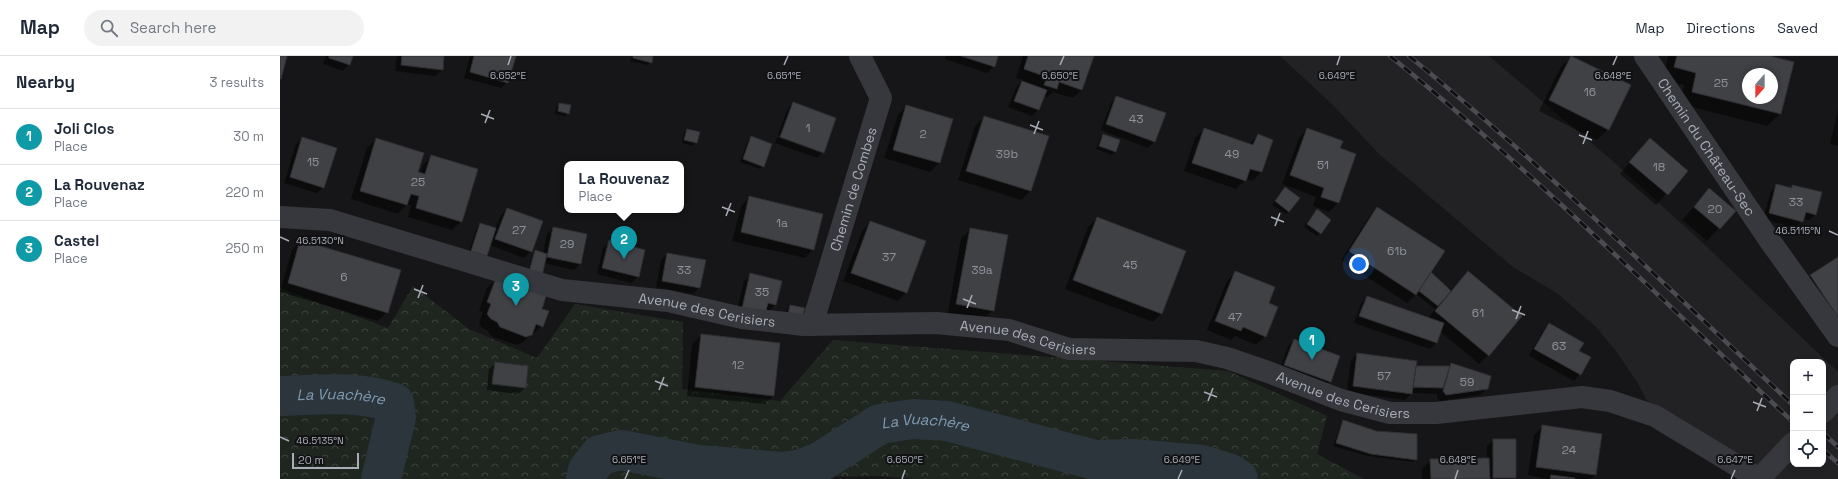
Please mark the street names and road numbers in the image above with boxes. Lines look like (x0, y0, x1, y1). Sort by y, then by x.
street label: Chemin du Château-Sec (1654, 75, 1760, 220)
street label: Chemin de Combes (826, 125, 881, 253)
street label: Avenue des Cerisiers (638, 289, 776, 331)
street label: Avenue des Cerisiers (959, 316, 1096, 358)
street label: Avenue des Cerisiers (1274, 367, 1410, 422)

